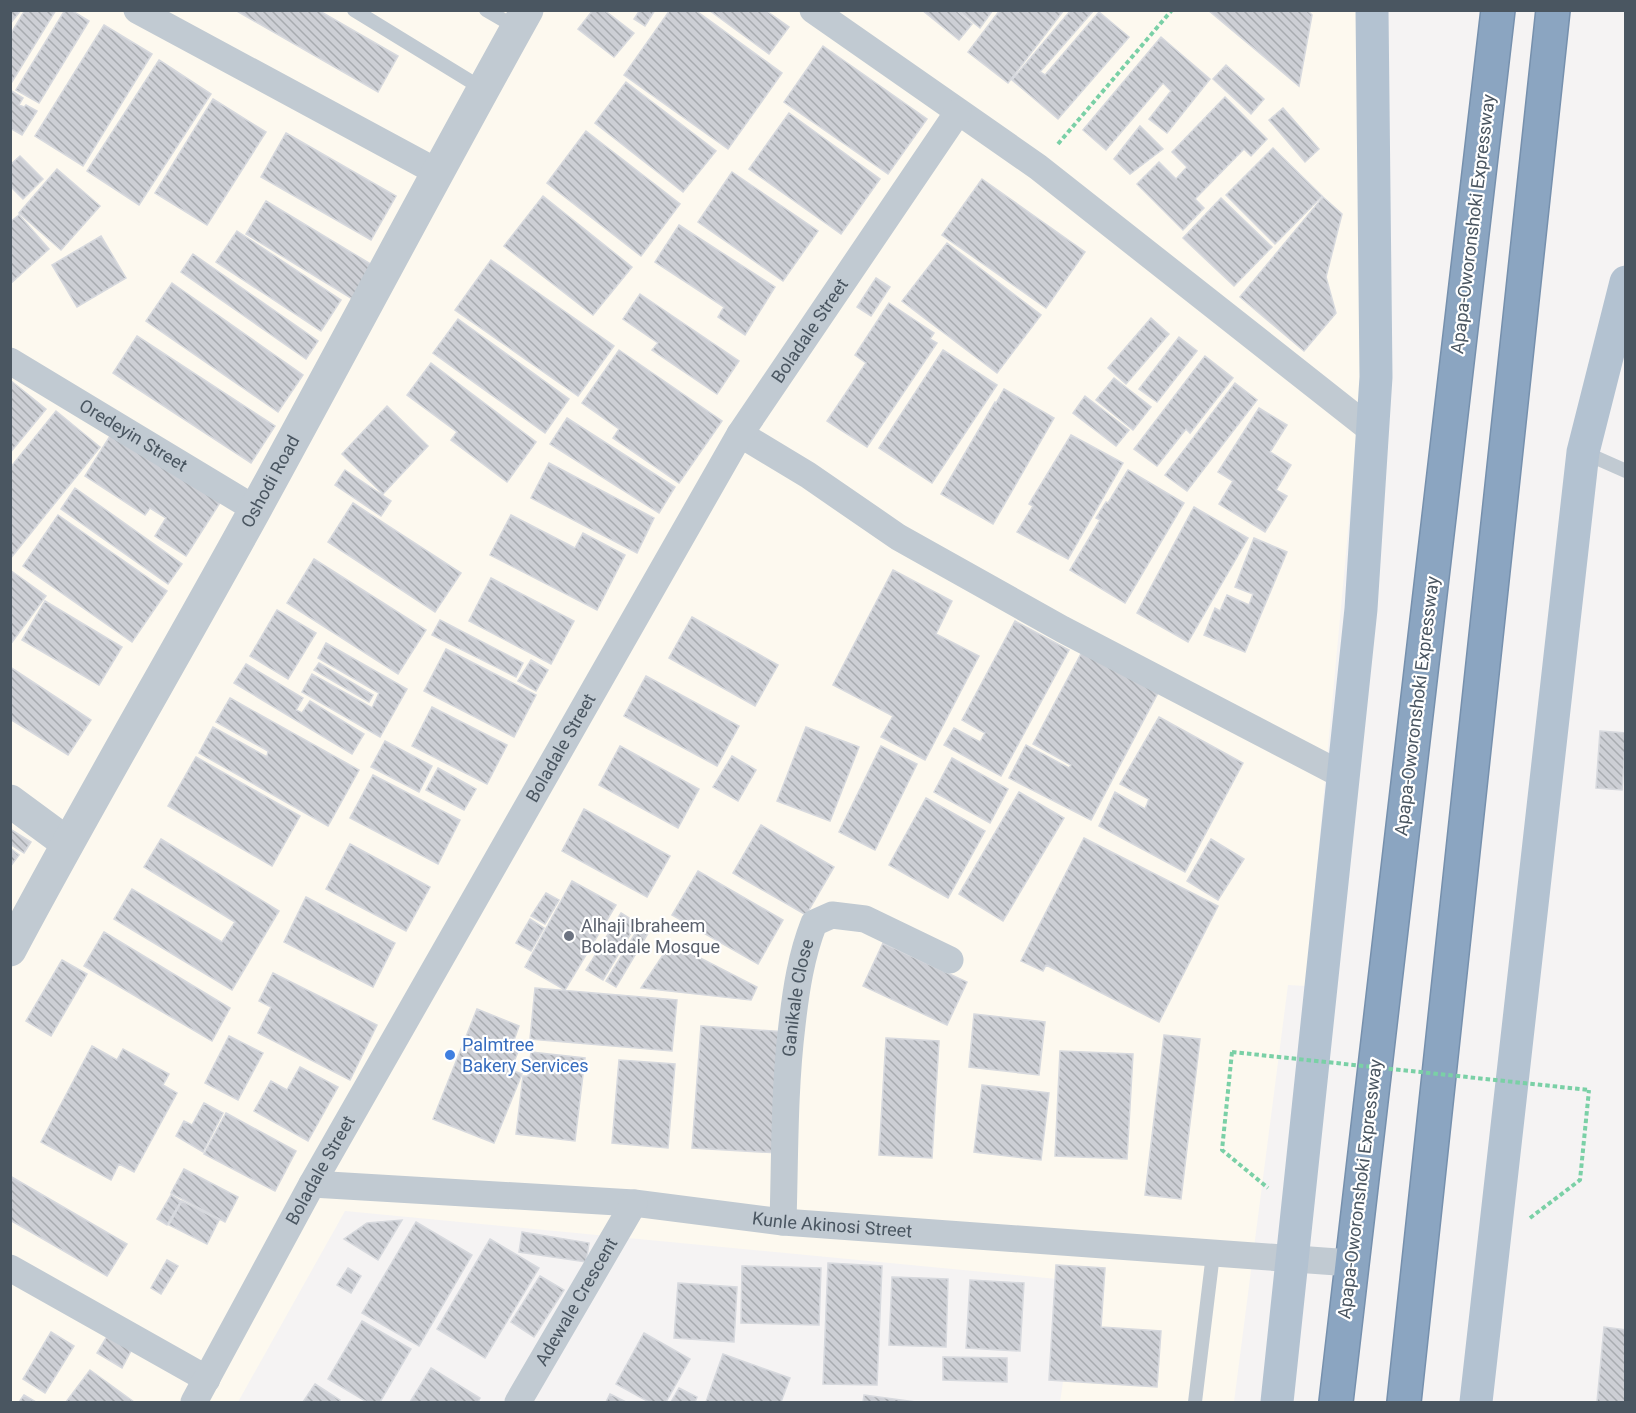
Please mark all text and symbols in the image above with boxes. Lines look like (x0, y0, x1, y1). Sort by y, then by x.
street label: Apapa-Oworonshoki Expressway (1446, 93, 1499, 355)
street label: Boladale Street (767, 274, 852, 387)
street label: Oredeyin Street (76, 394, 191, 476)
street label: Oshodi Road (236, 431, 304, 531)
street label: Apapa-Oworonshoki Expressway (1390, 575, 1443, 837)
street label: Boladale Street (521, 690, 600, 806)
place label: Alhaji Ibraheem Boladale Mosque (581, 915, 720, 957)
marker: Alhaji Ibraheem Boladale Mosque (562, 929, 576, 943)
street label: Ganikale Close (778, 936, 818, 1057)
place label: Palmtree Bakery Services (462, 1034, 589, 1076)
marker: Palmtree Bakery Services (443, 1048, 457, 1062)
street label: Apapa-Oworonshoki Expressway (1333, 1058, 1386, 1320)
street label: Boladale Street (281, 1112, 359, 1228)
street label: Kunle Akinosi Street (751, 1207, 913, 1241)
street label: Adewale Crescent (531, 1234, 621, 1369)

